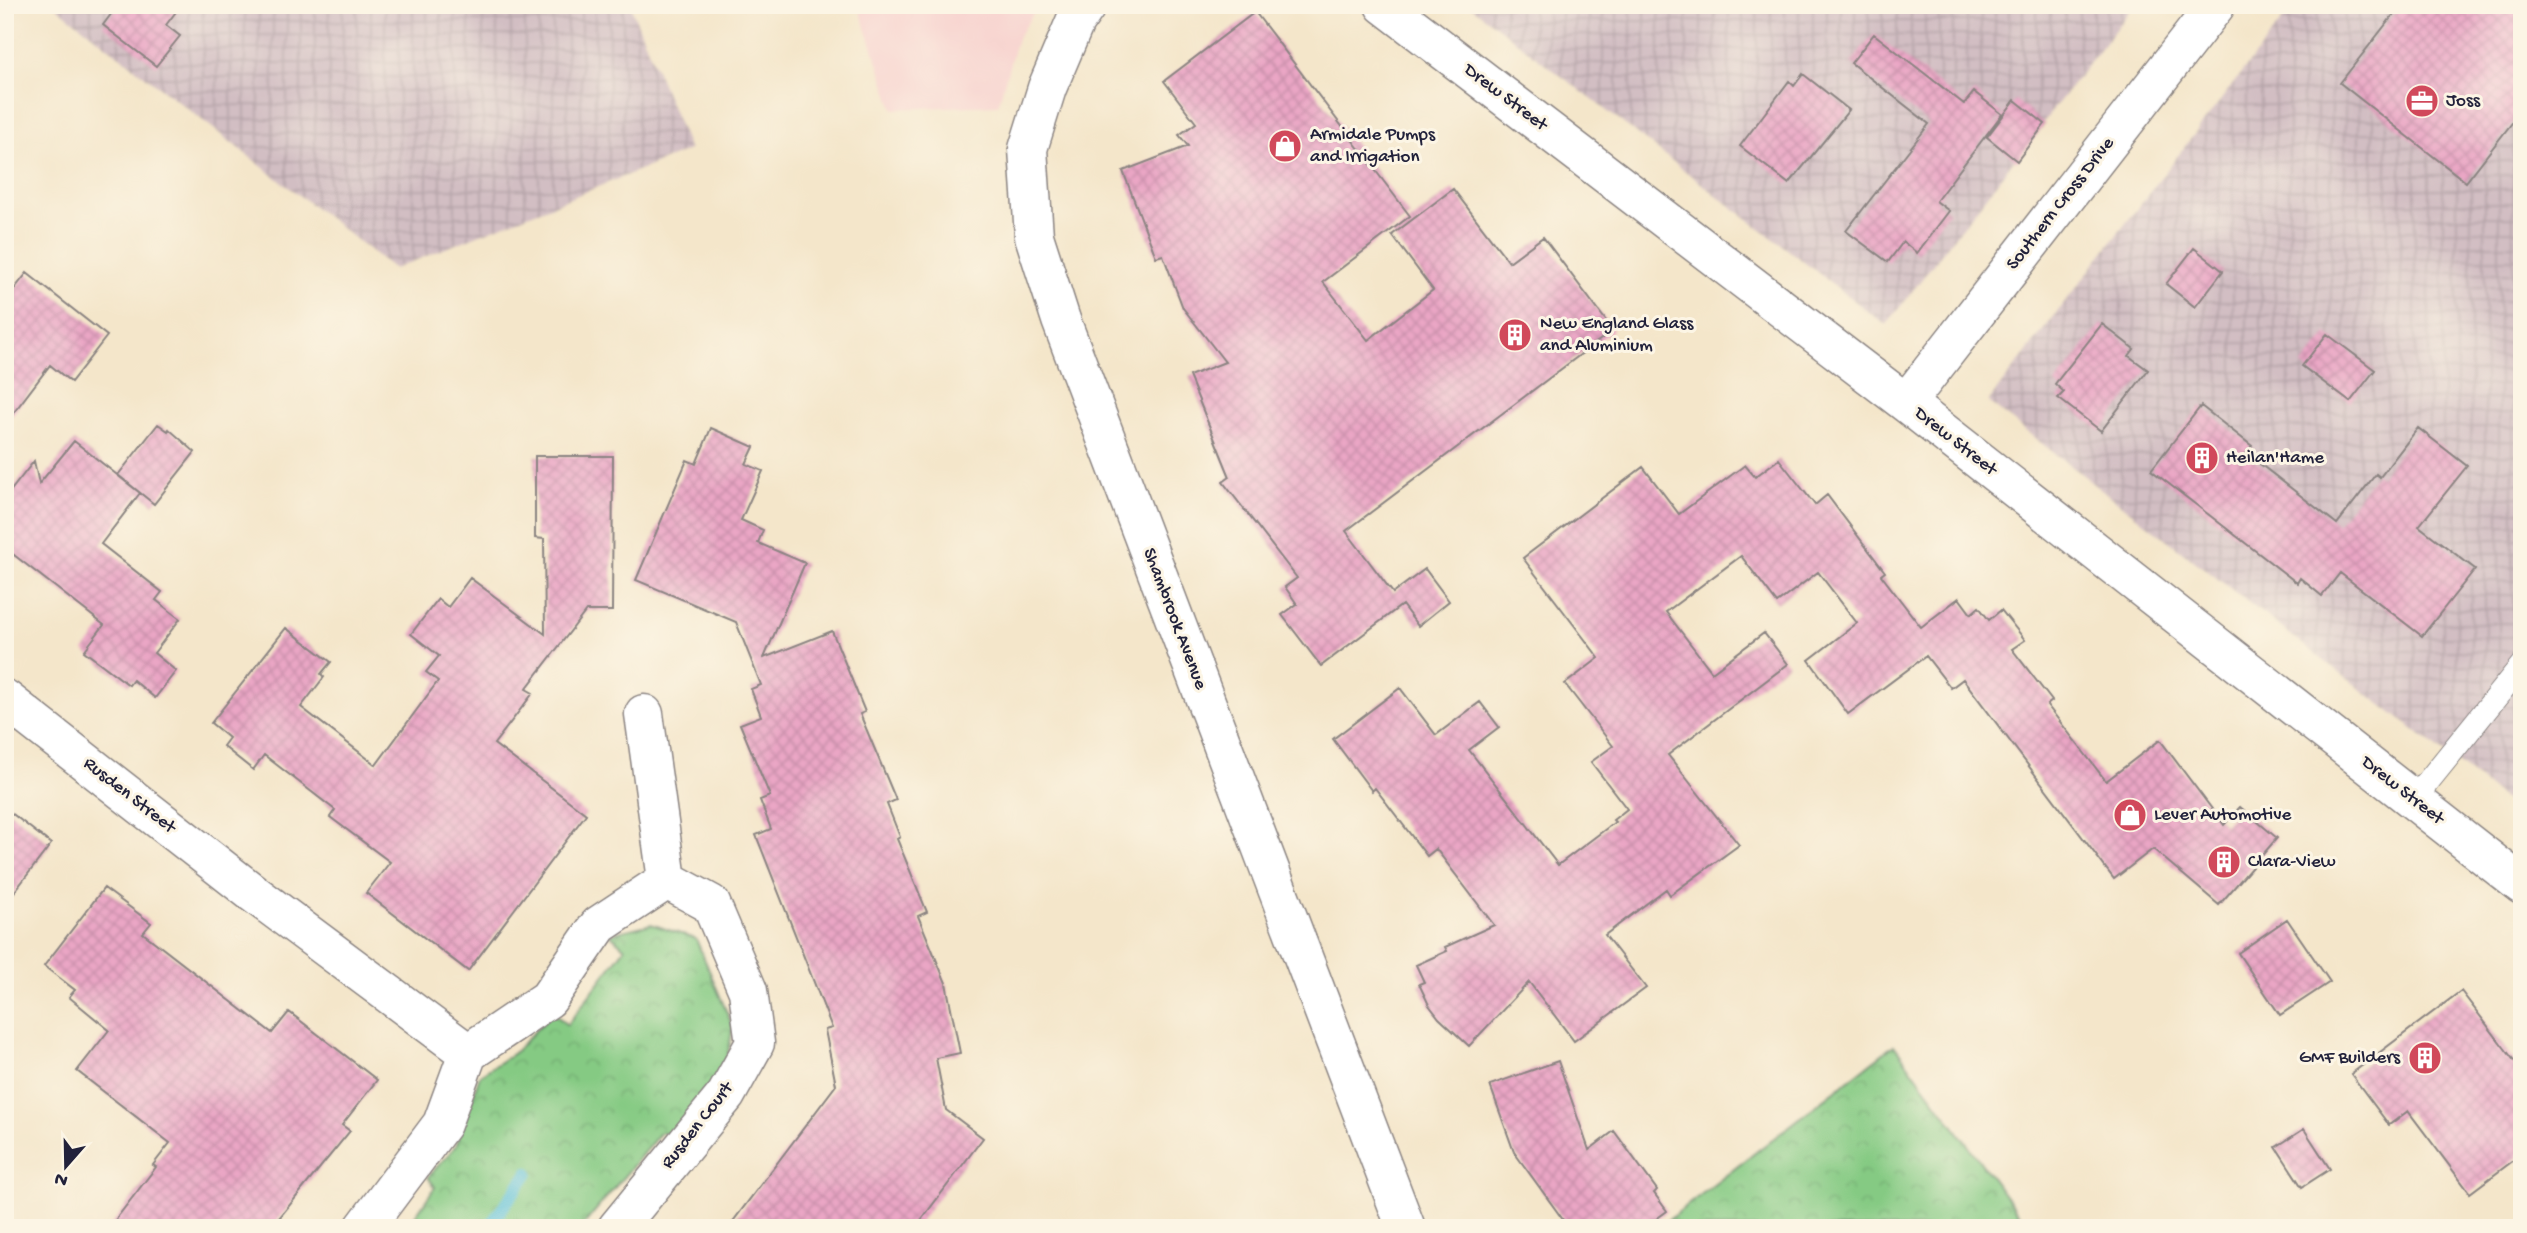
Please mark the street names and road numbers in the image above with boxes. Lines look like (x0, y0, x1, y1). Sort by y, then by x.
street label: Drew Street (1457, 58, 1553, 138)
street label: Southern Cross Drive (2002, 133, 2120, 275)
street label: Drew Street (1907, 401, 2003, 483)
street label: Shambrook Avenue (1136, 545, 1212, 693)
street label: Drew Street (2354, 750, 2450, 832)
street label: Rusden Street (78, 753, 182, 841)
street label: Rusden Court (657, 1076, 740, 1174)

